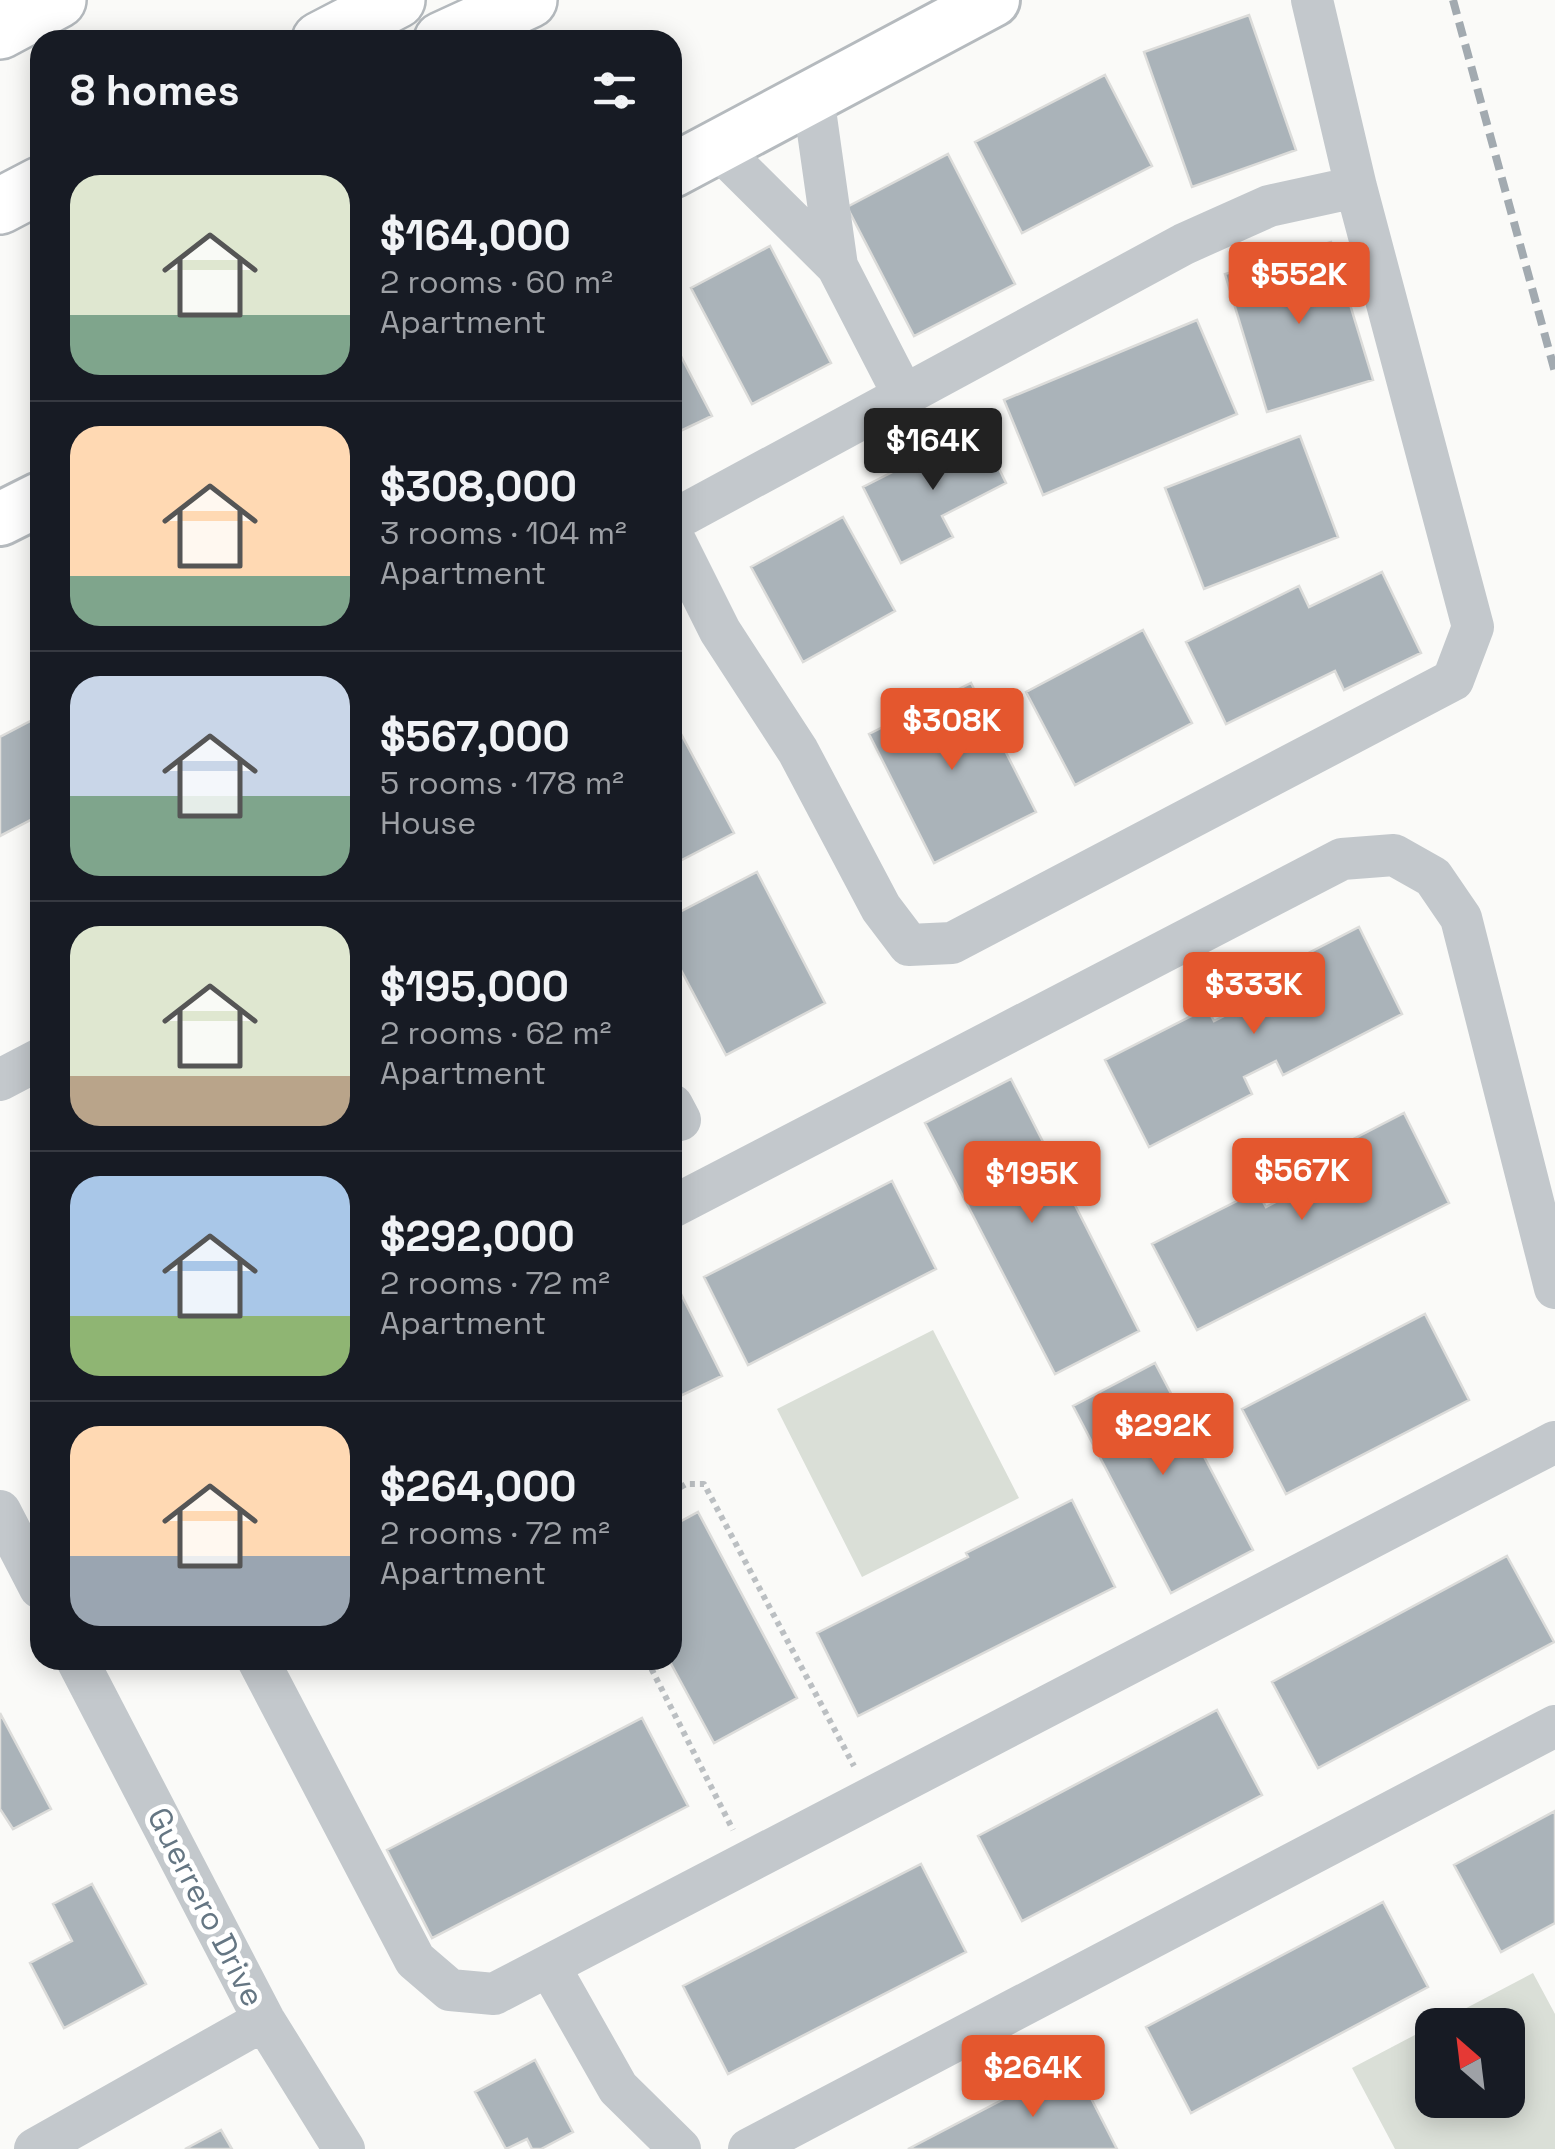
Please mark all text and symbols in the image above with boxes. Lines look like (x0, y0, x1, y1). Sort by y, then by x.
icon: filters (587, 63, 642, 118)
text: 8 homes (70, 64, 240, 117)
text: $164,000 (380, 209, 571, 262)
icon: home (150, 215, 270, 335)
pin: $552K (1229, 242, 1369, 327)
text: $552K (1251, 254, 1347, 294)
text: 2 rooms · 60 m² (380, 262, 613, 302)
text: Apartment (380, 302, 546, 342)
pin: $164K (863, 408, 1003, 493)
text: $164K (886, 420, 980, 460)
text: $308,000 (380, 460, 577, 513)
icon: home (150, 466, 270, 586)
text: 3 rooms · 104 m² (380, 513, 627, 553)
text: Apartment (380, 553, 546, 593)
pin: $308K (882, 688, 1022, 773)
text: $308K (903, 700, 1001, 740)
text: $567,000 (380, 710, 570, 763)
icon: home (150, 716, 270, 836)
text: 5 rooms · 178 m² (380, 763, 624, 803)
text: House (380, 803, 476, 843)
pin: $333K (1184, 952, 1324, 1037)
text: $195,000 (380, 960, 569, 1013)
text: $333K (1205, 964, 1303, 1004)
icon: home (150, 966, 270, 1086)
text: 2 rooms · 62 m² (380, 1013, 612, 1053)
text: Apartment (380, 1053, 546, 1093)
pin: $567K (1232, 1138, 1372, 1223)
pin: $195K (962, 1141, 1102, 1226)
text: $567K (1254, 1150, 1350, 1190)
text: $195K (986, 1153, 1078, 1193)
text: $292,000 (380, 1210, 575, 1263)
icon: home (150, 1216, 270, 1336)
text: 2 rooms · 72 m² (380, 1263, 610, 1303)
text: Apartment (380, 1303, 546, 1343)
pin: $292K (1093, 1393, 1233, 1478)
text: $292K (1114, 1405, 1212, 1445)
text: $264,000 (380, 1460, 577, 1513)
icon: home (150, 1466, 270, 1586)
text: 2 rooms · 72 m² (380, 1513, 610, 1553)
text: Apartment (380, 1553, 546, 1593)
street label: Guerrero Drive (139, 1801, 273, 2013)
north arrow (1415, 2008, 1525, 2118)
map controls (1415, 2008, 1525, 2118)
pin: $264K (963, 2035, 1103, 2120)
text: $264K (984, 2047, 1082, 2087)

